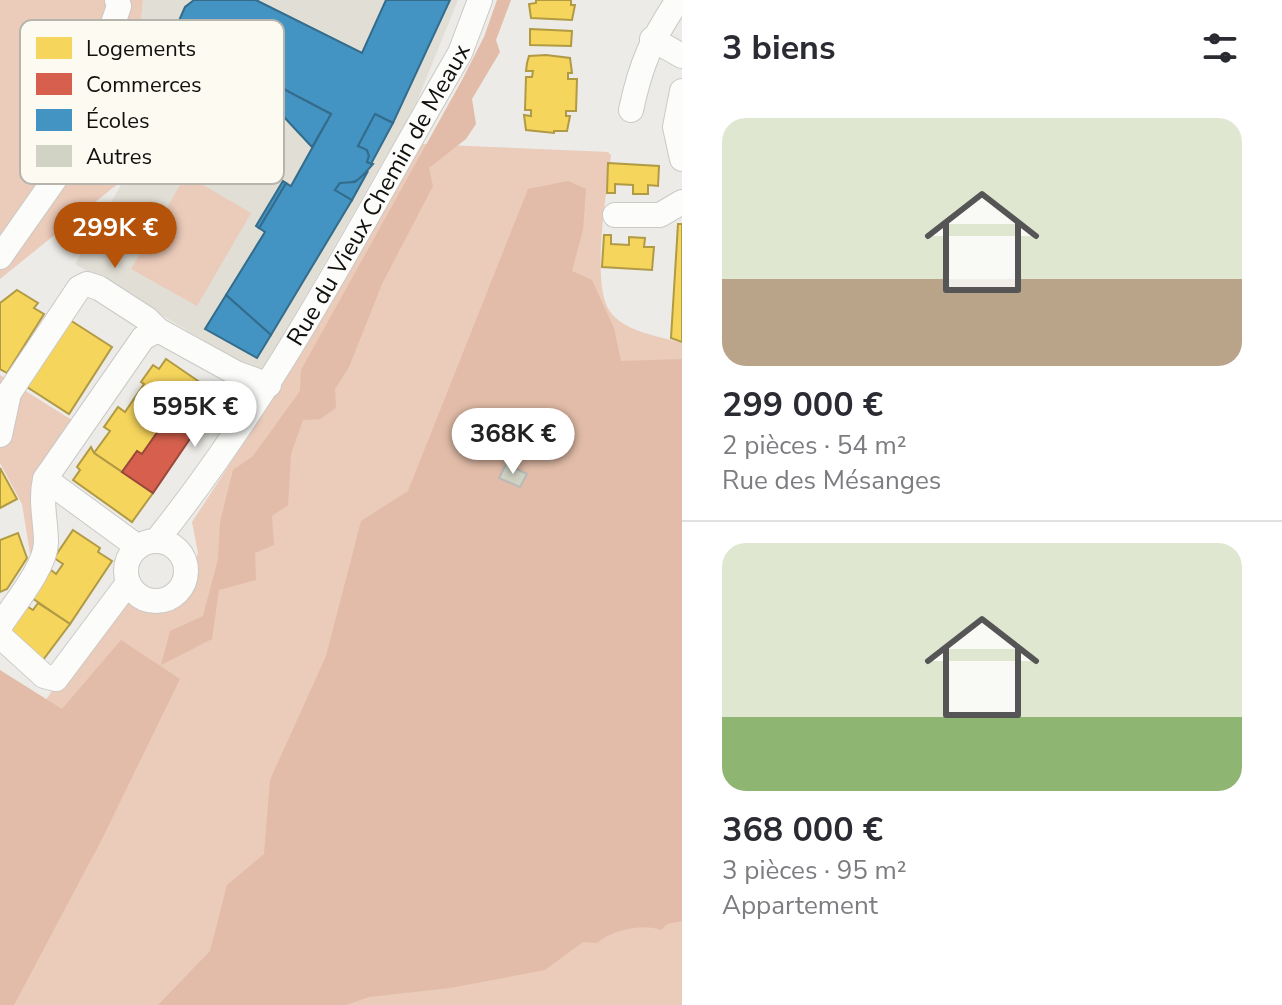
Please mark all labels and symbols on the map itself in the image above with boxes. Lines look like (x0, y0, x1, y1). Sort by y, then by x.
legend (20, 20, 284, 184)
text: Logements (86, 34, 196, 64)
street label: Rue du Vieux Chemin de Meaux (279, 40, 478, 352)
text: Commerces (86, 70, 202, 100)
text: Écoles (86, 106, 150, 136)
text: Autres (86, 142, 152, 172)
pin: 299K € (50, 202, 180, 270)
pin: 595K € (130, 381, 260, 449)
pin: 368K € (448, 408, 578, 476)

